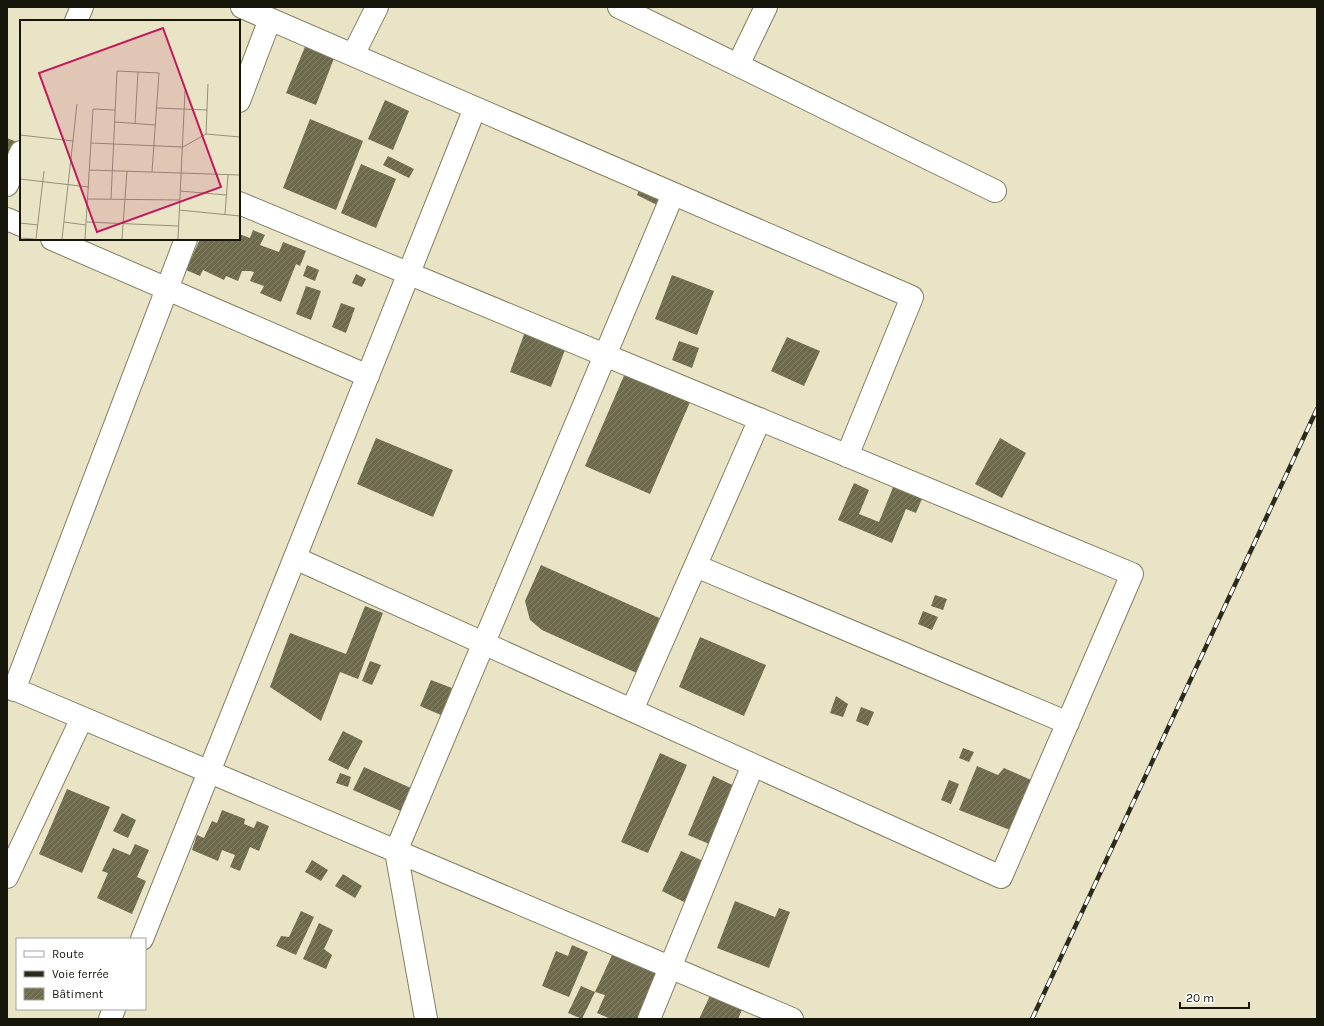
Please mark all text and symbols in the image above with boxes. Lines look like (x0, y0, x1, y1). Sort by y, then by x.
inset map (20, 20, 240, 240)
legend (16, 938, 146, 1010)
text: Route (52, 947, 84, 961)
text: Voie ferrée (52, 967, 109, 981)
scale bar (1180, 984, 1249, 1010)
text: Bâtiment (52, 987, 104, 1001)
text: 20 m (1186, 991, 1214, 1005)

